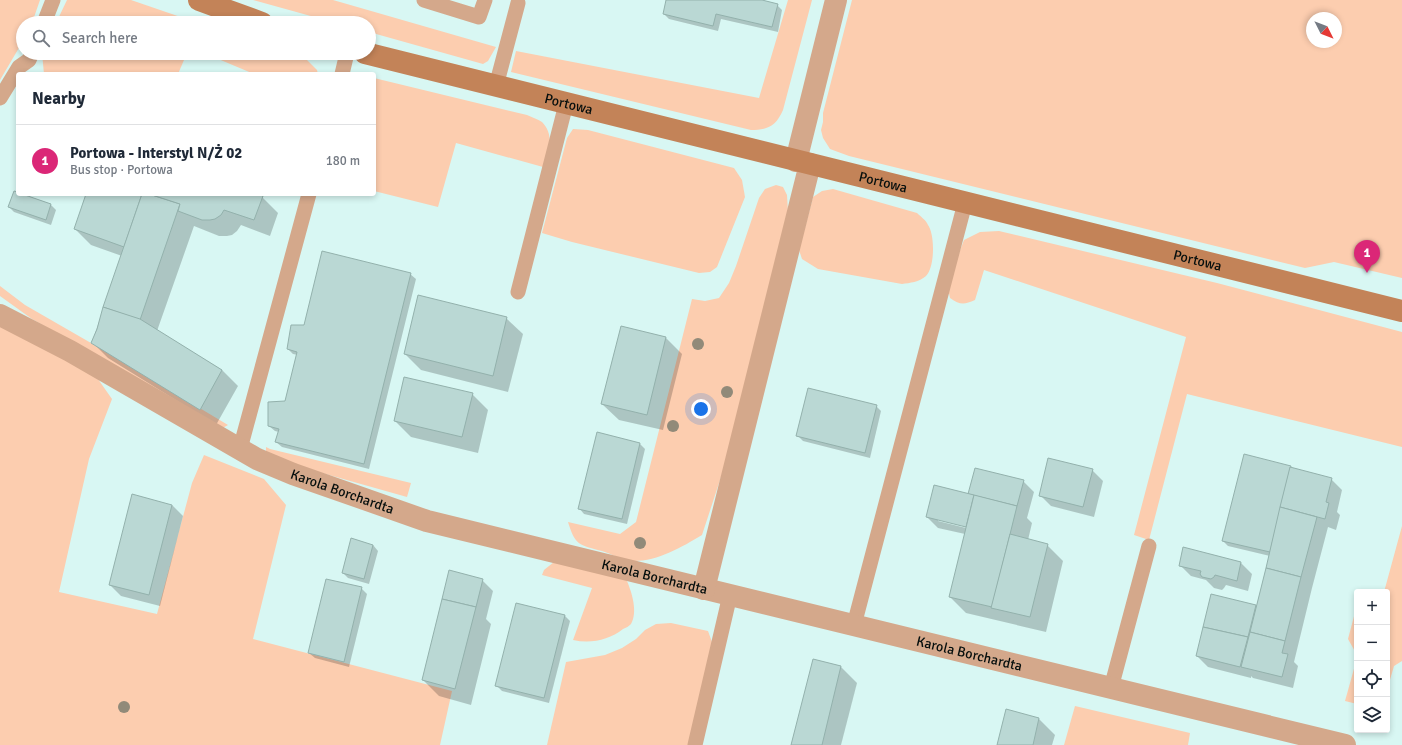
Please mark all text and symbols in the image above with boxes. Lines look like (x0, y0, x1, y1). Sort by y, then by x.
north arrow (1306, 12, 1342, 48)
search box (16, 16, 376, 60)
icon: search (30, 27, 52, 49)
text: Search here (62, 29, 138, 47)
text: Nearby (32, 88, 85, 109)
street label: Portowa (543, 90, 595, 118)
text: Portowa - Interstyl N/Ż 02 (70, 144, 242, 162)
text: 1 (41, 153, 49, 169)
text: 180 m (326, 153, 360, 169)
text: Bus stop · Portowa (70, 162, 173, 178)
street label: Portowa (857, 168, 909, 197)
pin: 1 (1354, 240, 1380, 273)
street label: Portowa (1172, 246, 1223, 275)
your location (691, 399, 711, 419)
street label: Karola Borchardta (288, 466, 396, 518)
street label: Karola Borchardta (600, 556, 709, 598)
map controls (1354, 589, 1390, 733)
button: + (1354, 589, 1390, 625)
button: − (1354, 625, 1390, 661)
street label: Karola Borchardta (915, 633, 1024, 675)
button: locate (1354, 661, 1390, 697)
button: layers (1354, 697, 1390, 733)

